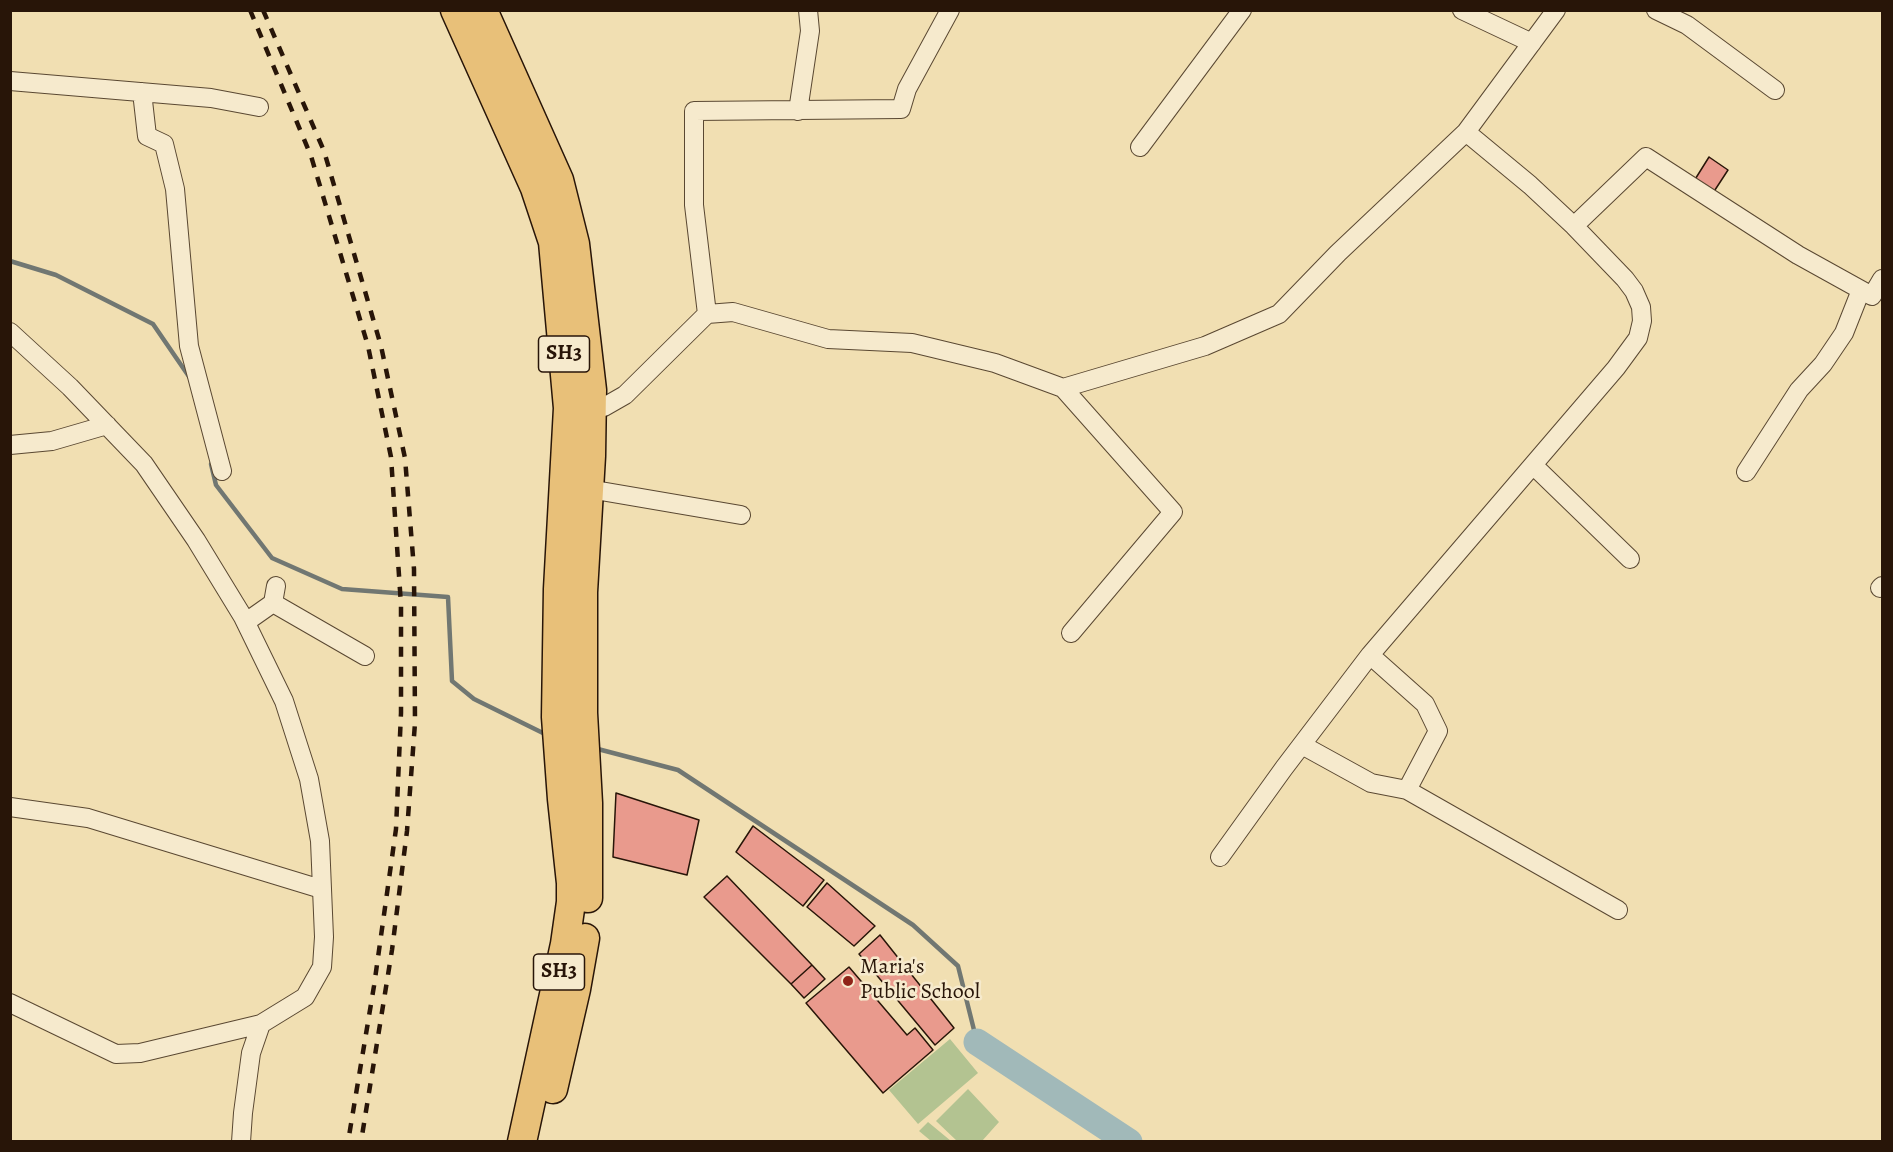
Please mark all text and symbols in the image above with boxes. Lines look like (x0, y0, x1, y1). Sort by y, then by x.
road number: SH3 (538, 336, 590, 372)
road number: SH3 (534, 954, 584, 990)
place label: Maria's Public School (860, 955, 980, 1006)
marker: Maria's Public School (841, 974, 855, 988)

